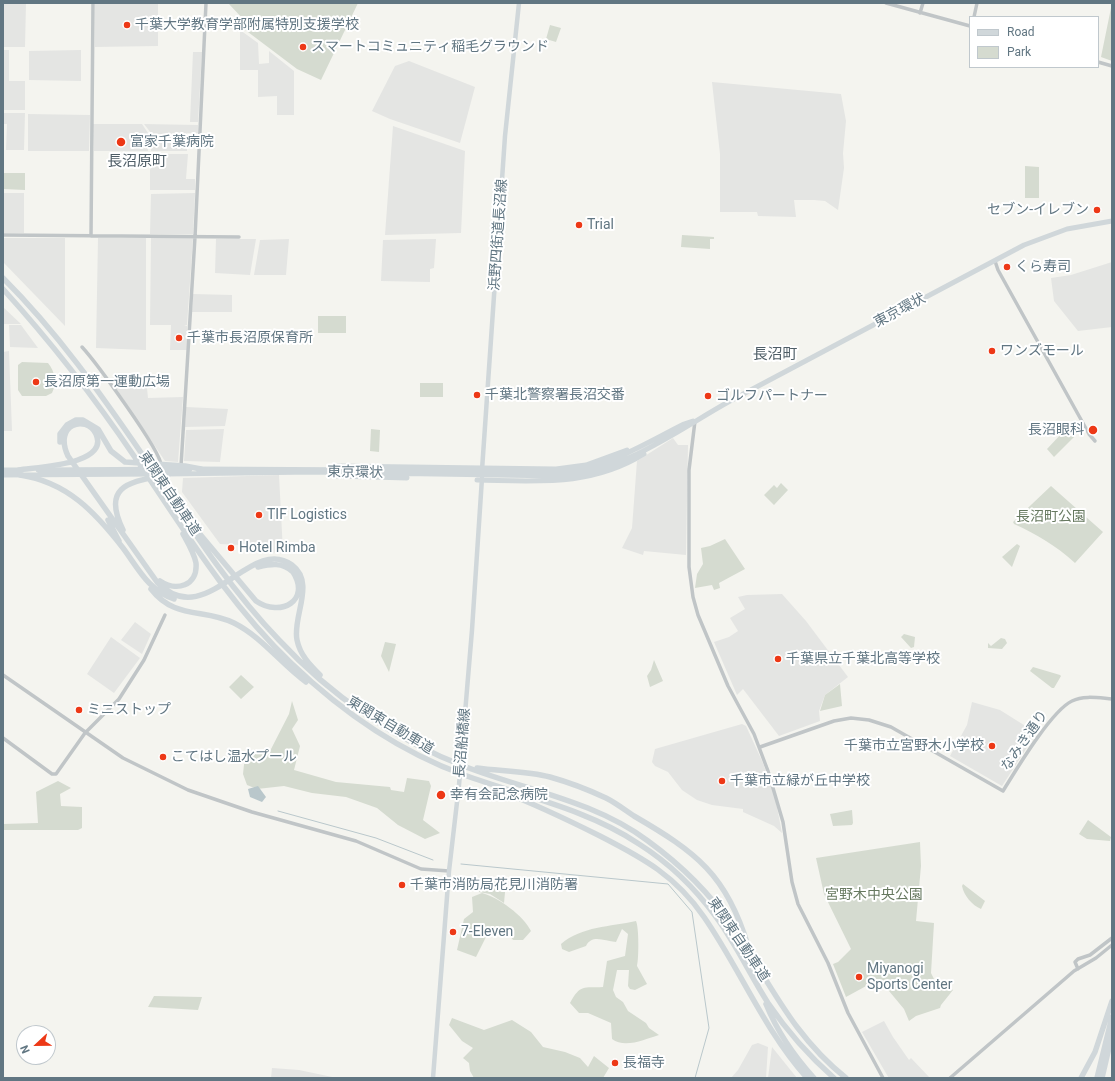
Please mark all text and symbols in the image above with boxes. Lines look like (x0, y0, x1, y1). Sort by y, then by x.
legend (969, 16, 1099, 68)
place label: 千葉大学教育学部附属特別支援学校 (135, 17, 359, 33)
marker: 千葉大学教育学部附属特別支援学校 (122, 20, 132, 30)
text: Road (1007, 25, 1035, 39)
place label: スマートコミュニティ稲毛グラウンド (311, 39, 549, 55)
marker: スマートコミュニティ稲毛グラウンド (298, 42, 308, 52)
text: Park (1007, 45, 1031, 59)
place label: 富家千葉病院 (130, 134, 214, 150)
marker: 富家千葉病院 (115, 136, 127, 148)
district label: 長沼原町 (107, 153, 167, 171)
street label: 浜野四街道長沼線 (487, 179, 511, 291)
place label: セブン-イレブン (987, 202, 1089, 218)
marker: セブン-イレブン (1092, 205, 1102, 215)
place label: Trial (587, 217, 614, 233)
marker: Trial (574, 220, 584, 230)
place label: くら寿司 (1015, 259, 1071, 275)
marker: くら寿司 (1002, 262, 1012, 272)
street label: 東京環状 (871, 290, 929, 332)
place label: 千葉市長沼原保育所 (187, 330, 313, 346)
marker: 千葉市長沼原保育所 (174, 333, 184, 343)
place label: ワンズモール (1000, 343, 1084, 359)
district label: 長沼町 (753, 346, 797, 364)
marker: ワンズモール (987, 346, 997, 356)
place label: 長沼原第一運動広場 (44, 374, 170, 390)
marker: 長沼原第一運動広場 (31, 377, 41, 387)
place label: 千葉北警察署長沼交番 (485, 387, 625, 403)
place label: ゴルフパートナー (716, 388, 828, 404)
marker: 千葉北警察署長沼交番 (472, 390, 482, 400)
marker: ゴルフパートナー (703, 391, 713, 401)
place label: 長沼眼科 (1028, 422, 1084, 438)
marker: 長沼眼科 (1087, 424, 1099, 436)
street label: 東関東自動車道 (135, 449, 203, 539)
street label: 東京環状 (327, 464, 383, 482)
place label: TIF Logistics (267, 507, 347, 523)
park label: 長沼町公園 (1016, 509, 1086, 525)
marker: TIF Logistics (254, 510, 264, 520)
place label: Hotel Rimba (239, 540, 316, 556)
marker: Hotel Rimba (226, 543, 236, 553)
place label: 千葉県立千葉北高等学校 (786, 651, 940, 667)
marker: 千葉県立千葉北高等学校 (773, 654, 783, 664)
street label: 東関東自動車道 (344, 694, 436, 758)
place label: ミニストップ (87, 702, 171, 718)
marker: ミニストップ (74, 705, 84, 715)
street label: 長沼船橋線 (452, 707, 474, 779)
street label: なみき通り (998, 708, 1052, 774)
place label: 千葉市立宮野木小学校 (844, 738, 984, 754)
marker: 千葉市立宮野木小学校 (987, 741, 997, 751)
place label: こてはし温水プール (171, 749, 297, 765)
marker: こてはし温水プール (158, 752, 168, 762)
place label: 千葉市立緑が丘中学校 (730, 773, 870, 789)
marker: 千葉市立緑が丘中学校 (717, 776, 727, 786)
place label: 幸有会記念病院 (450, 787, 548, 803)
marker: 幸有会記念病院 (435, 789, 447, 801)
place label: 千葉市消防局花見川消防署 (410, 877, 578, 893)
marker: 千葉市消防局花見川消防署 (397, 880, 407, 890)
park label: 宮野木中央公園 (825, 887, 923, 903)
street label: 東関東自動車道 (704, 895, 772, 985)
place label: 7-Eleven (461, 924, 513, 940)
marker: 7-Eleven (448, 927, 458, 937)
place label: Miyanogi Sports Center (867, 961, 953, 994)
marker: Miyanogi Sports Center (854, 972, 864, 982)
north arrow (16, 1025, 56, 1065)
text: N (18, 1043, 33, 1055)
place label: 長福寺 (623, 1055, 665, 1071)
marker: 長福寺 (610, 1058, 620, 1068)

